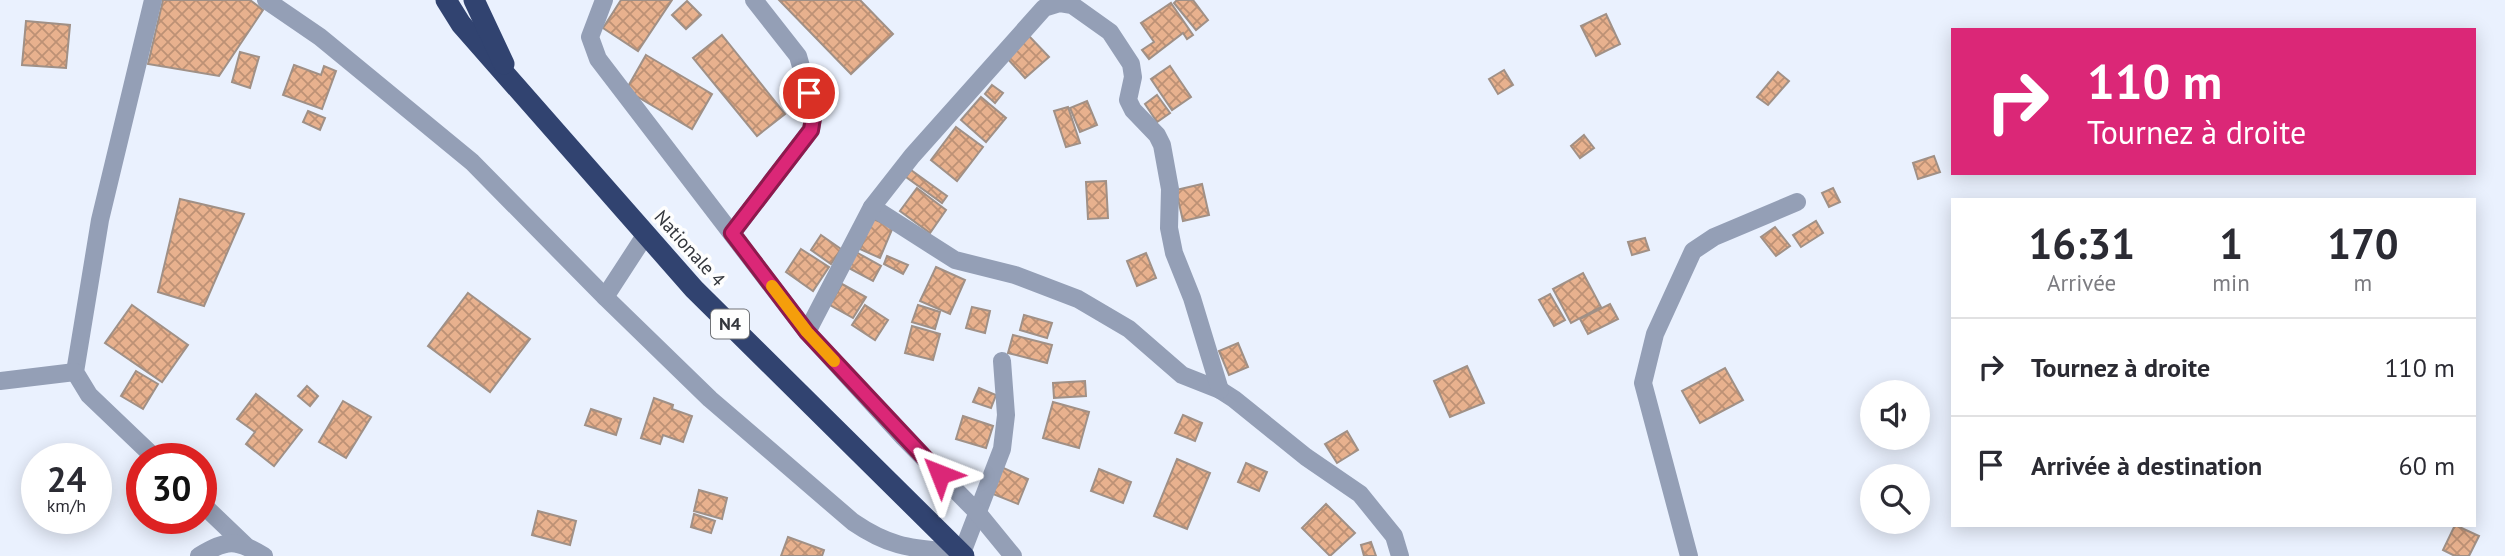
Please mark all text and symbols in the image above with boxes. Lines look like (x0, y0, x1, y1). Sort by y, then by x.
text: 110 m (2087, 49, 2222, 113)
icon: right (1972, 56, 2063, 147)
pin (779, 63, 839, 123)
icon: arrive (790, 74, 828, 112)
text: Tournez à droite (2087, 111, 2306, 153)
street label: Nationale 4 (650, 205, 730, 291)
text: 16:31 (2028, 216, 2135, 271)
text: 1 (2219, 216, 2243, 271)
text: 170 (2327, 216, 2399, 271)
text: Arrivée (2047, 268, 2116, 297)
text: min (2212, 268, 2250, 297)
text: m (2354, 268, 2372, 297)
road number: N4 (711, 310, 749, 338)
icon: right (1972, 348, 2010, 386)
text: Tournez à droite (2031, 351, 2210, 384)
text: 110 m (2384, 351, 2455, 384)
map controls (1860, 380, 1930, 534)
button: sound (1860, 380, 1930, 450)
position arrow (903, 437, 977, 511)
speed limit sign: 30 (126, 443, 217, 534)
icon: arrive (1972, 446, 2010, 484)
text: Arrivée à destination (2031, 449, 2262, 482)
text: 60 m (2399, 449, 2455, 482)
text: 24 (47, 456, 86, 502)
button: search (1860, 464, 1930, 534)
text: km/h (47, 494, 86, 517)

